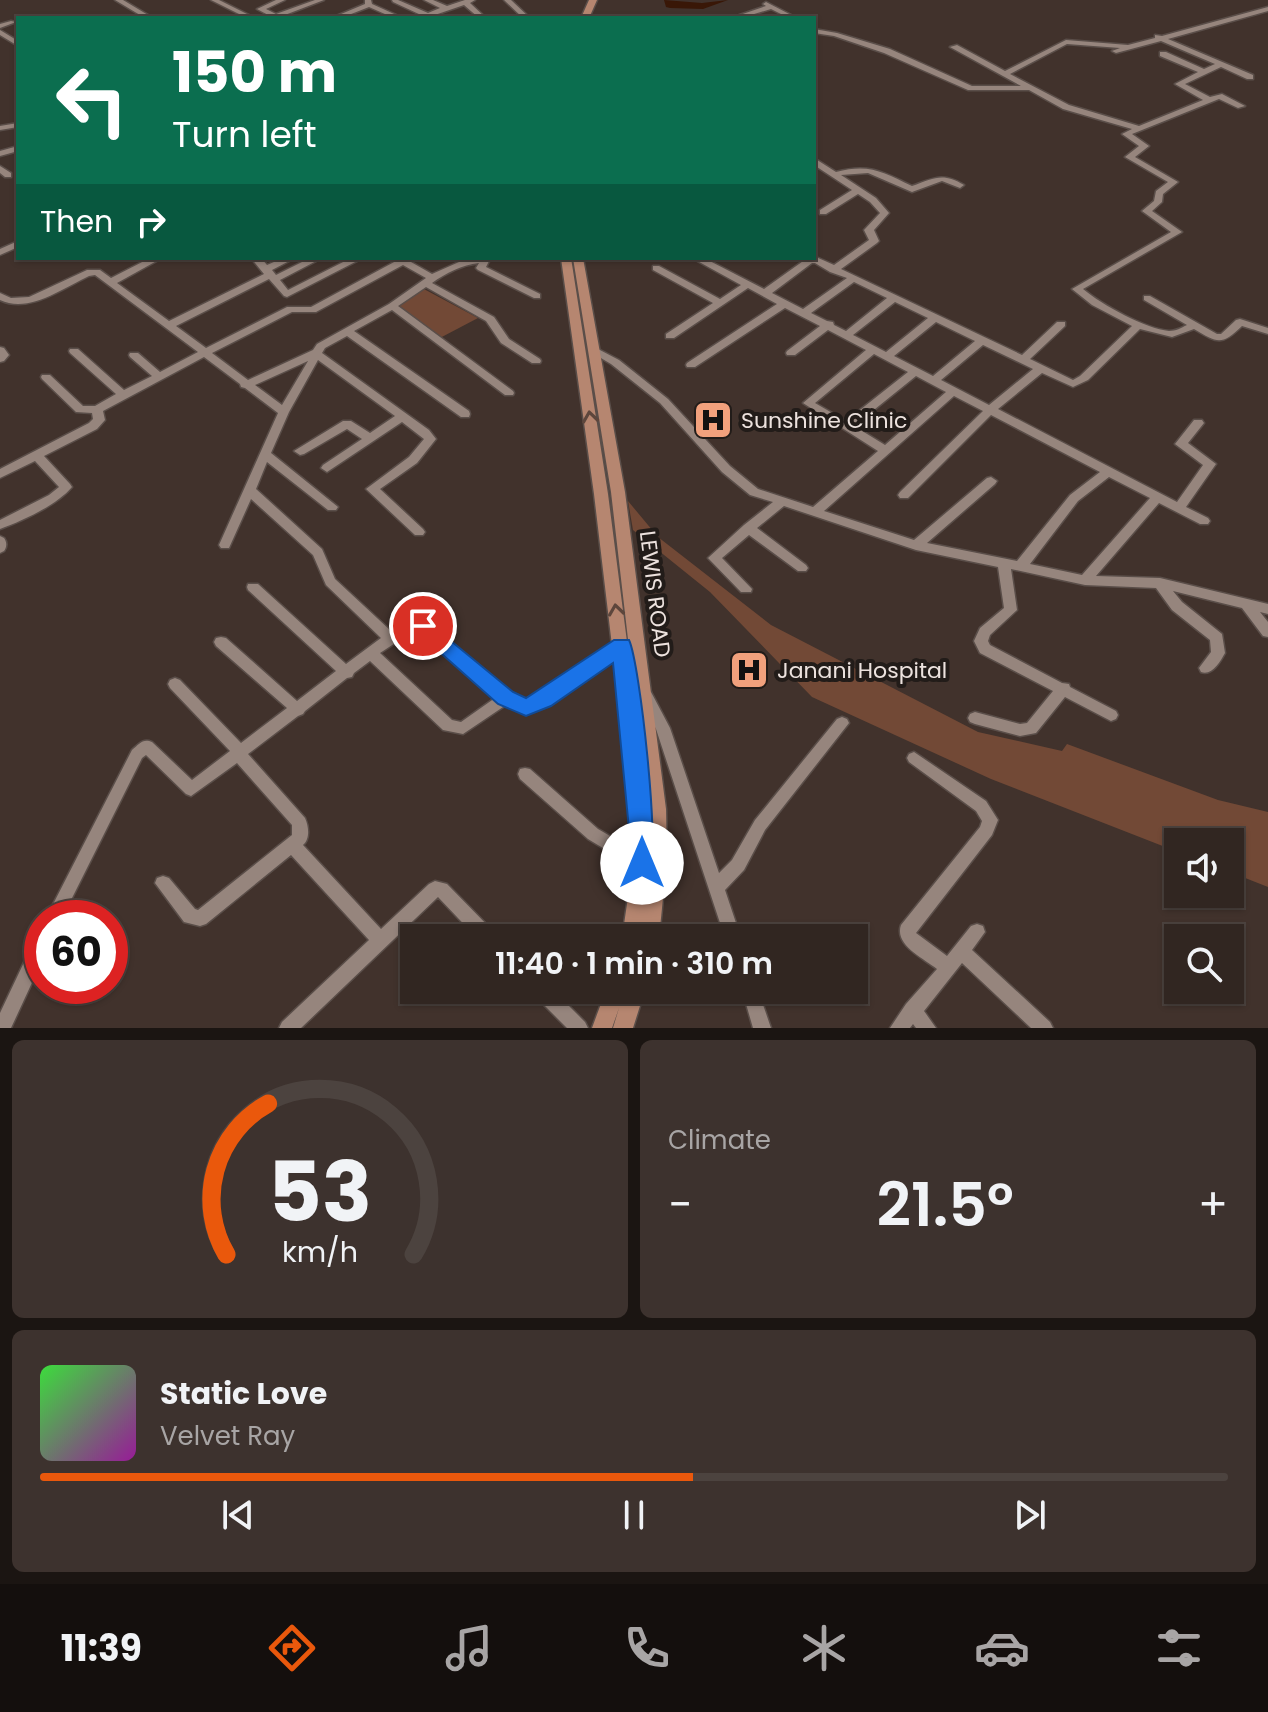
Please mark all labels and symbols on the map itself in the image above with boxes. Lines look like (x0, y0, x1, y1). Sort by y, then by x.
hospital icon: Sunshine Clinic (692, 399, 734, 441)
place label: Sunshine Clinic (741, 405, 907, 436)
one-way arrow (582, 410, 599, 424)
street label: LEWIS ROAD (632, 529, 678, 659)
pin (389, 592, 457, 660)
one-way arrow (608, 603, 625, 617)
hospital icon: Janani Hospital (728, 649, 770, 691)
place label: Janani Hospital (777, 655, 947, 686)
position arrow (600, 821, 684, 905)
speed limit sign: 60 (24, 900, 128, 1004)

